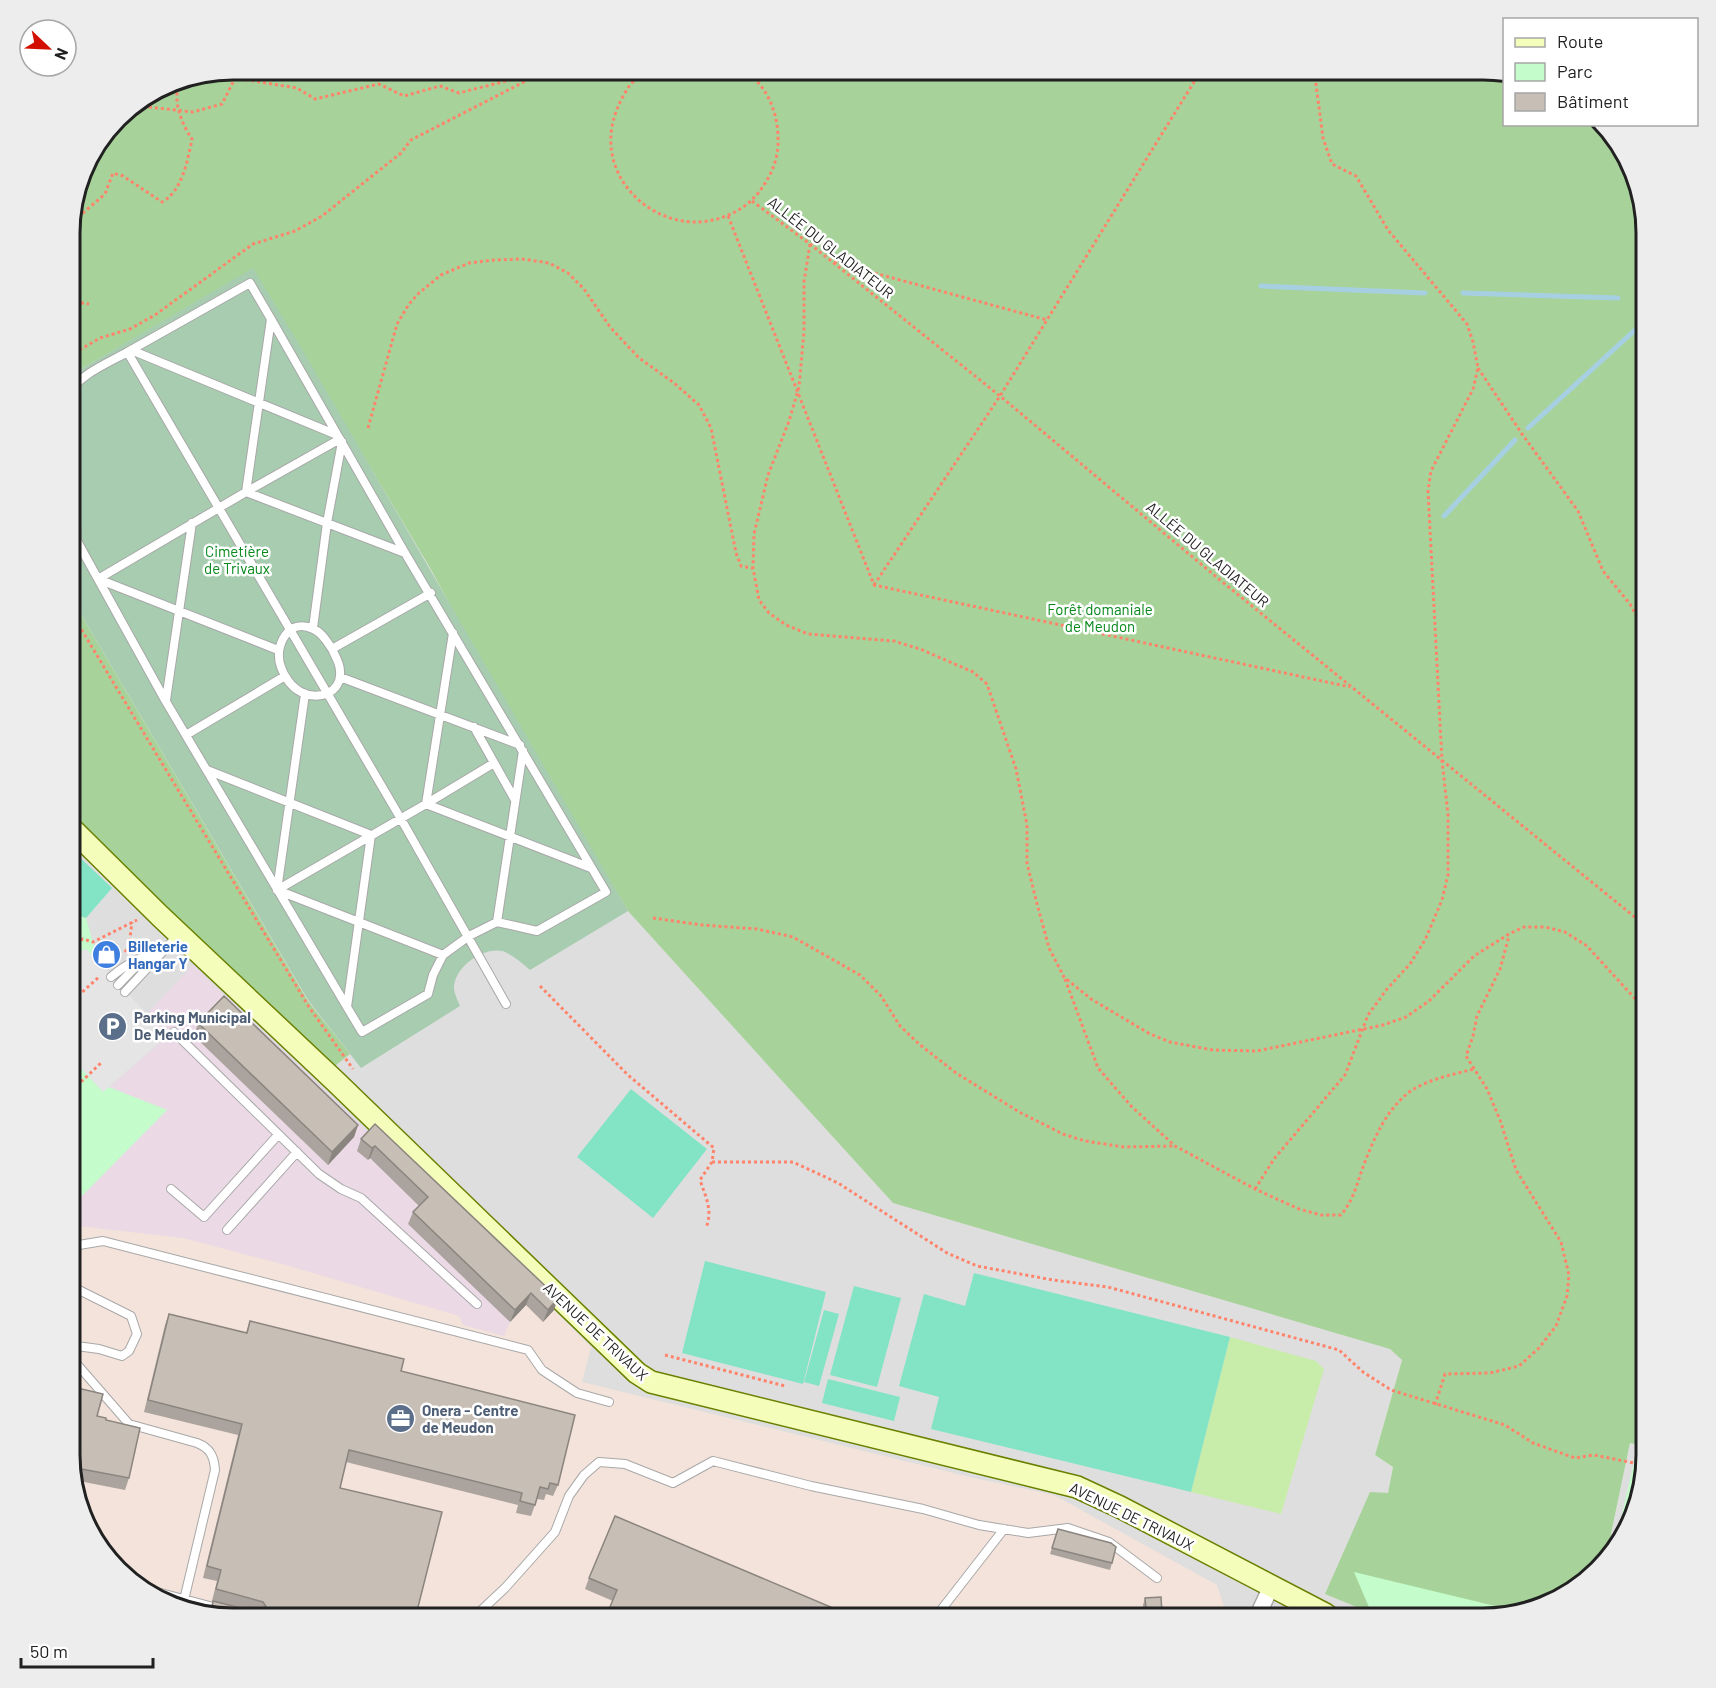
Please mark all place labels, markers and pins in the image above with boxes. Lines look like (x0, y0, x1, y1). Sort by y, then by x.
place label: Billeterie Hangar Y (128, 937, 188, 972)
shop icon: Billeterie Hangar Y (91, 939, 123, 971)
place label: Parking Municipal De Meudon (134, 1008, 251, 1043)
parking icon: Parking Municipal De Meudon (97, 1010, 129, 1042)
place label: Onera - Centre de Meudon (422, 1401, 518, 1436)
office icon: Onera - Centre de Meudon (385, 1403, 417, 1435)

